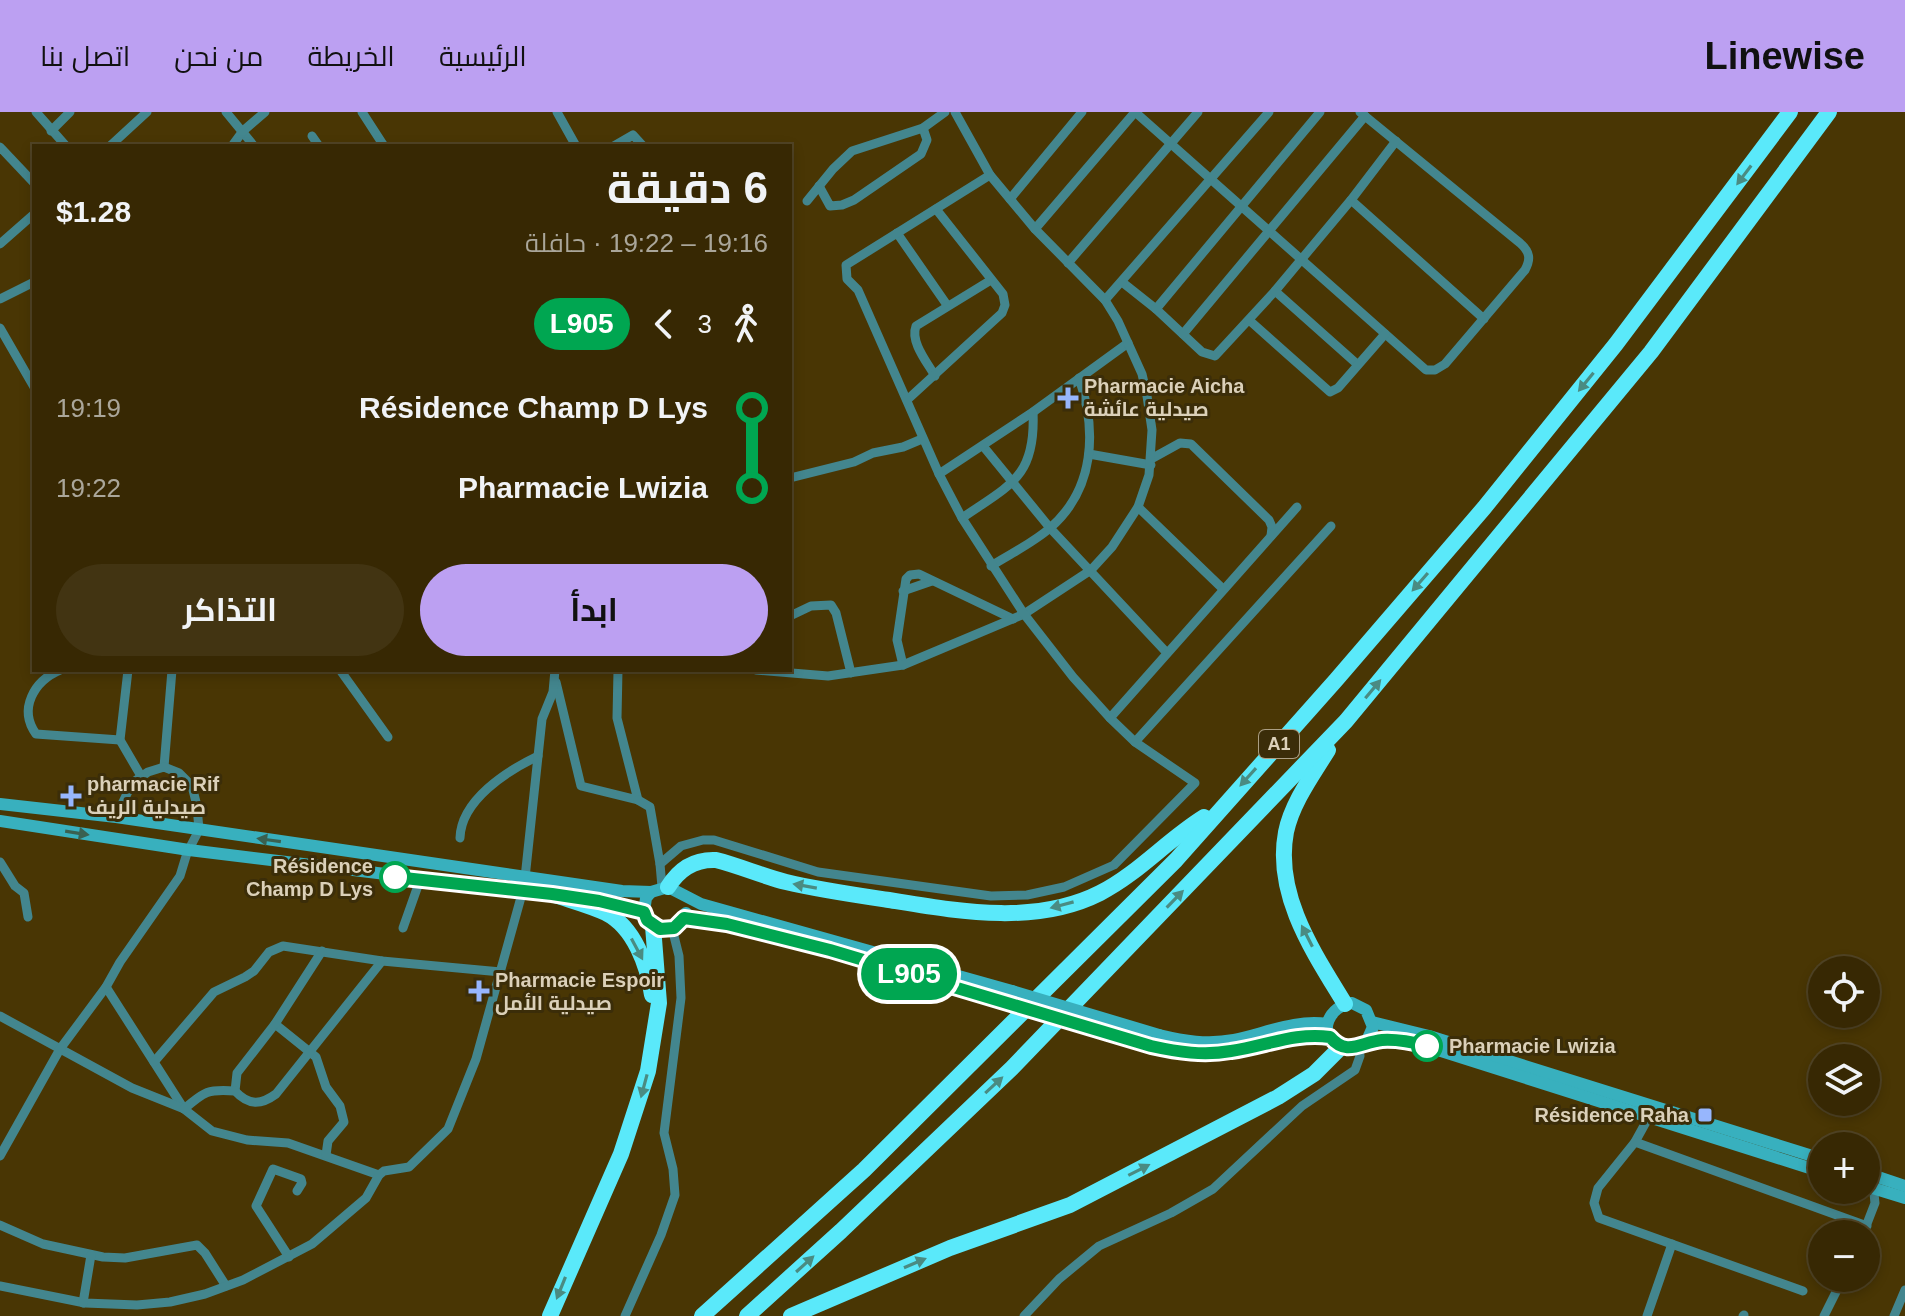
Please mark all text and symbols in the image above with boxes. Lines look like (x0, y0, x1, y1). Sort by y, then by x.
text: Linewise (1705, 35, 1865, 77)
text: اتصل بنا (40, 41, 130, 72)
text: من نحن (174, 41, 263, 72)
text: الخريطة (307, 41, 395, 72)
text: الرئيسية (439, 41, 527, 72)
text: 6 دقيقة (607, 163, 768, 212)
one-way arrow (1736, 164, 1752, 186)
text: $1.28 (56, 195, 131, 228)
text: 19:16 – 19:22 · حافلة (525, 228, 768, 258)
icon: back (642, 302, 686, 346)
icon: walk (724, 302, 768, 346)
text: L905 (550, 308, 614, 339)
text: 3 (698, 309, 712, 339)
one-way arrow (1578, 371, 1595, 391)
place label: Pharmacie Aicha صيدلية عائشة (1084, 375, 1245, 421)
marker: Pharmacie Aicha صيدلية عائشة (1059, 389, 1077, 407)
text: Résidence Champ D Lys (359, 391, 708, 424)
text: 19:19 (56, 393, 121, 423)
text: Pharmacie Lwizia (458, 471, 708, 504)
text: 19:22 (56, 473, 121, 503)
button: التذاكر (56, 564, 404, 656)
button: ابدأ (420, 564, 768, 656)
one-way arrow (1412, 573, 1430, 592)
one-way arrow (1364, 679, 1381, 699)
road number: A1 (1259, 730, 1299, 758)
one-way arrow (1240, 767, 1258, 786)
place label: pharmacie Rif صيدلية الريف (87, 773, 220, 819)
marker: pharmacie Rif صيدلية الريف (62, 787, 80, 805)
one-way arrow (65, 827, 90, 839)
one-way arrow (256, 833, 281, 846)
place label: Résidence Champ D Lys (246, 855, 373, 900)
marker: Résidence Champ D Lys (380, 862, 410, 892)
one-way arrow (792, 879, 817, 891)
one-way arrow (1166, 889, 1184, 908)
one-way arrow (1050, 900, 1075, 912)
one-way arrow (1300, 924, 1313, 947)
one-way arrow (629, 938, 643, 960)
line badge: L905 (853, 948, 965, 1000)
map controls (1808, 956, 1880, 1292)
button: locate (1808, 956, 1880, 1028)
text: L905 (877, 958, 941, 989)
place label: Pharmacie Espoir صيدلية الأمل (495, 969, 664, 1015)
marker: Pharmacie Espoir صيدلية الأمل (470, 982, 488, 1000)
marker: Pharmacie Lwizia (1412, 1031, 1442, 1061)
place label: Pharmacie Lwizia (1449, 1035, 1617, 1057)
button: layers (1808, 1044, 1880, 1116)
one-way arrow (637, 1075, 650, 1099)
one-way arrow (984, 1076, 1003, 1094)
place label: Résidence Raha (1534, 1104, 1690, 1126)
marker: Résidence Raha (1696, 1106, 1714, 1124)
button: + (1808, 1132, 1880, 1204)
one-way arrow (1128, 1163, 1151, 1176)
button: − (1808, 1220, 1880, 1292)
one-way arrow (795, 1255, 814, 1273)
one-way arrow (903, 1257, 927, 1270)
one-way arrow (555, 1276, 568, 1300)

